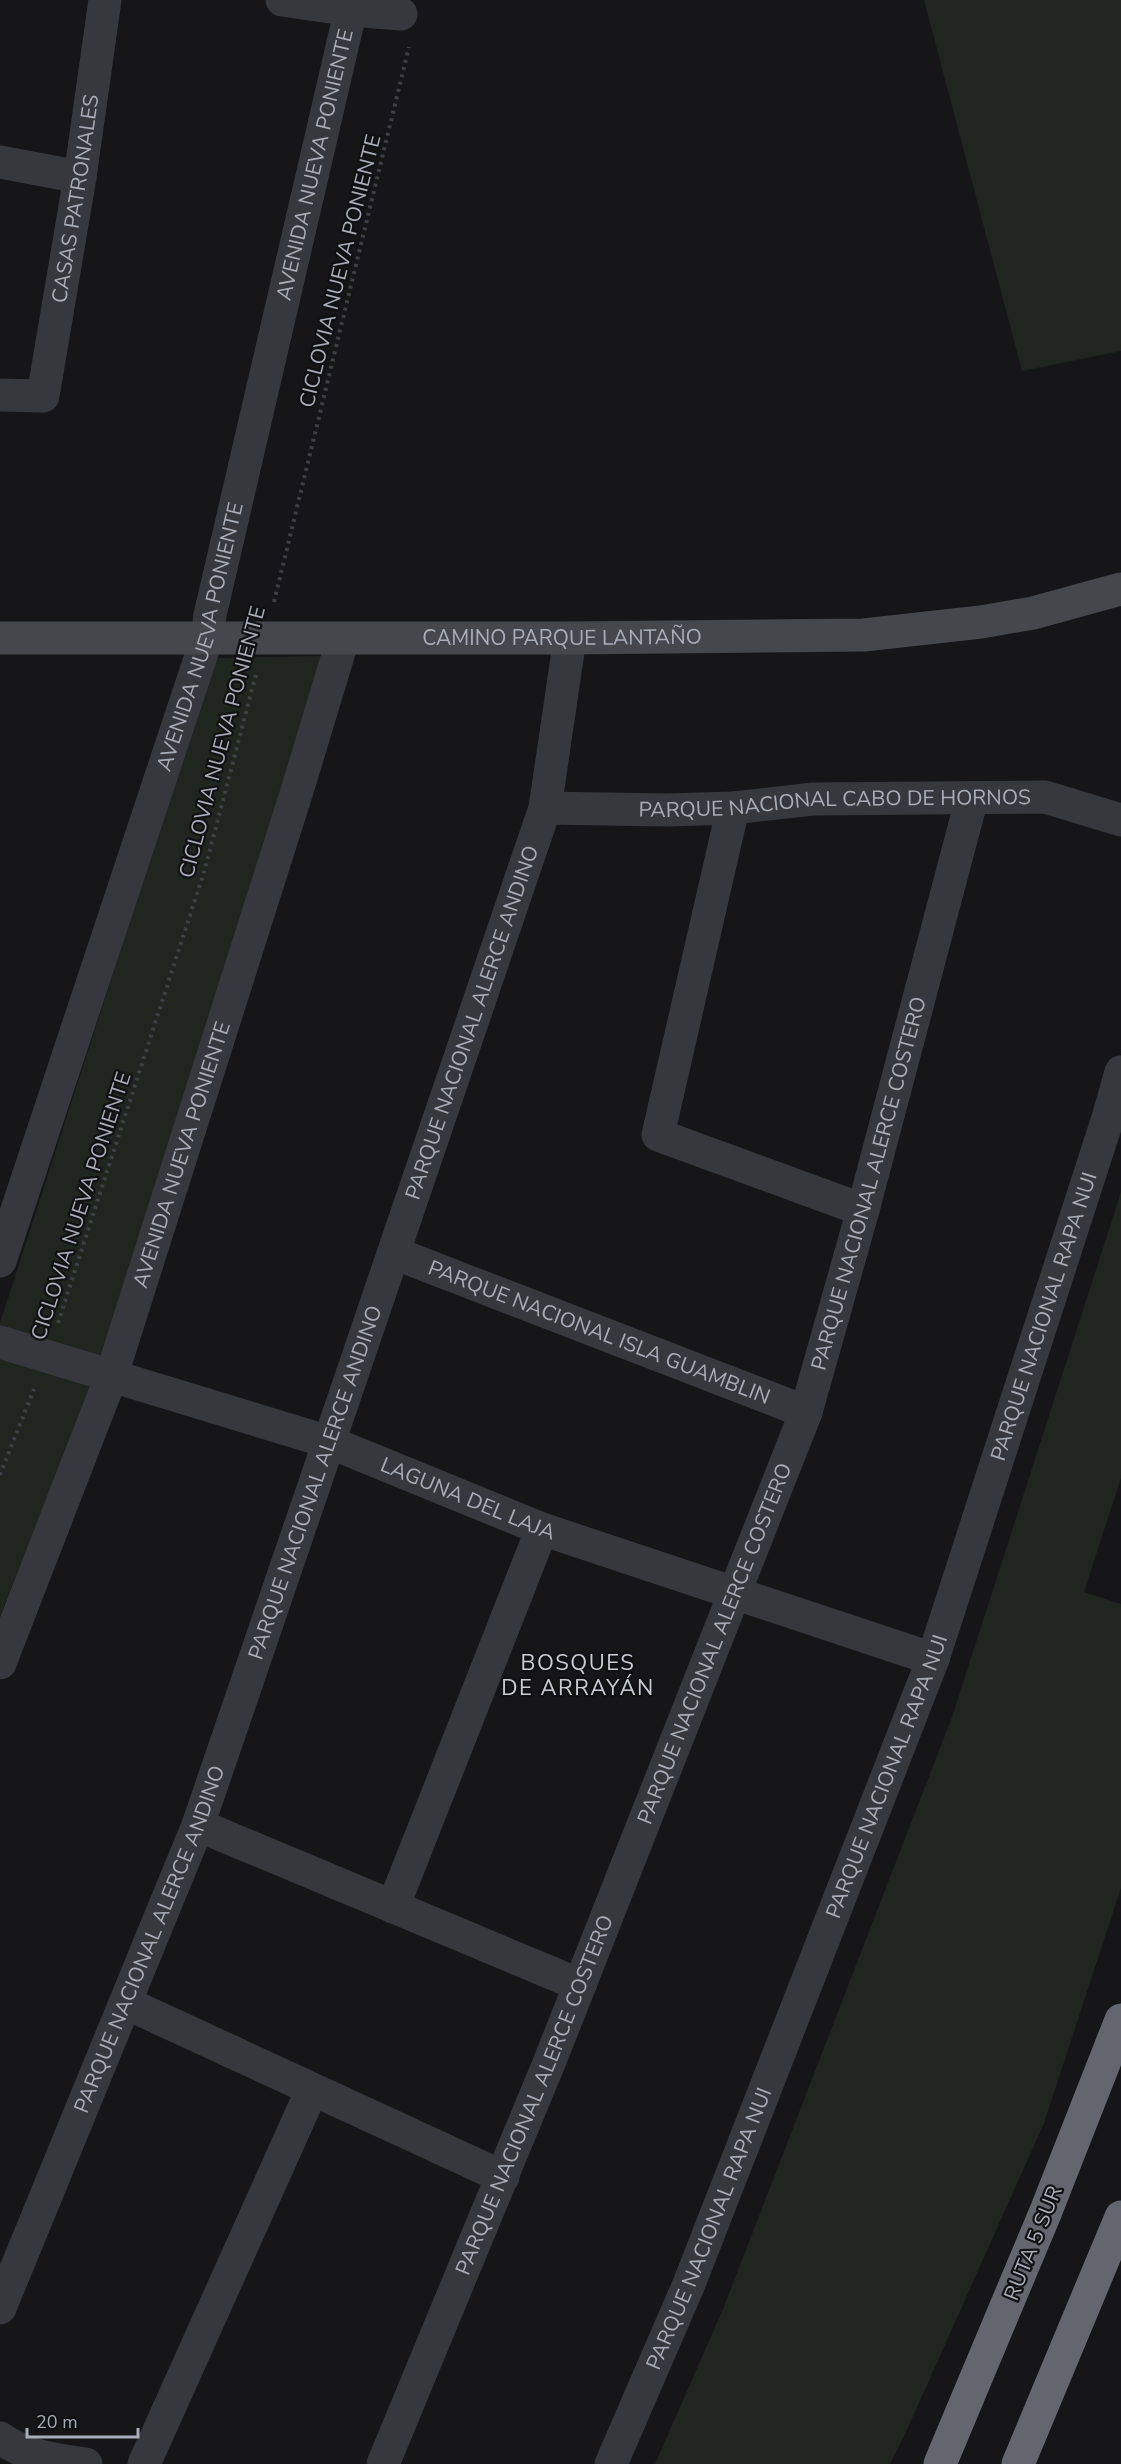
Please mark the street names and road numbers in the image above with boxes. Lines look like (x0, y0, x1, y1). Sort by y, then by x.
street label: AVENIDA NUEVA PONIENTE (270, 26, 360, 303)
street label: CASAS PATRONALES (45, 92, 106, 305)
street label: CICLOVIA NUEVA PONIENTE (293, 132, 387, 410)
street label: AVENIDA NUEVA PONIENTE (150, 500, 250, 775)
street label: CICLOVIA NUEVA PONIENTE (172, 603, 272, 881)
street label: CAMINO PARQUE LANTAÑO (422, 623, 702, 652)
street label: PARQUE NACIONAL CABO DE HORNOS (638, 783, 1031, 824)
street label: PARQUE NACIONAL ALERCE ANDINO (399, 842, 545, 1203)
street label: PARQUE NACIONAL ALERCE COSTERO (804, 993, 933, 1373)
street label: AVENIDA NUEVA PONIENTE (126, 1018, 237, 1291)
street label: CICLOVIA NUEVA PONIENTE (24, 1068, 138, 1344)
street label: PARQUE NACIONAL RAPA NUI (984, 1169, 1104, 1465)
street label: PARQUE NACIONAL ISLA GUAMBLIN (424, 1254, 774, 1411)
street label: PARQUE NACIONAL ALERCE ANDINO (242, 1302, 388, 1663)
street label: LAGUNA DEL LAJA (376, 1451, 559, 1546)
street label: PARQUE NACIONAL ALERCE COSTERO (631, 1459, 799, 1828)
street label: PARQUE NACIONAL RAPA NUI (819, 1631, 954, 1922)
street label: PARQUE NACIONAL ALERCE ANDINO (67, 1762, 231, 2117)
street label: PARQUE NACIONAL ALERCE COSTERO (449, 1911, 620, 2279)
street label: PARQUE NACIONAL RAPA NUI (640, 2083, 778, 2374)
street label: RUTA 5 SUR (997, 2182, 1069, 2304)

